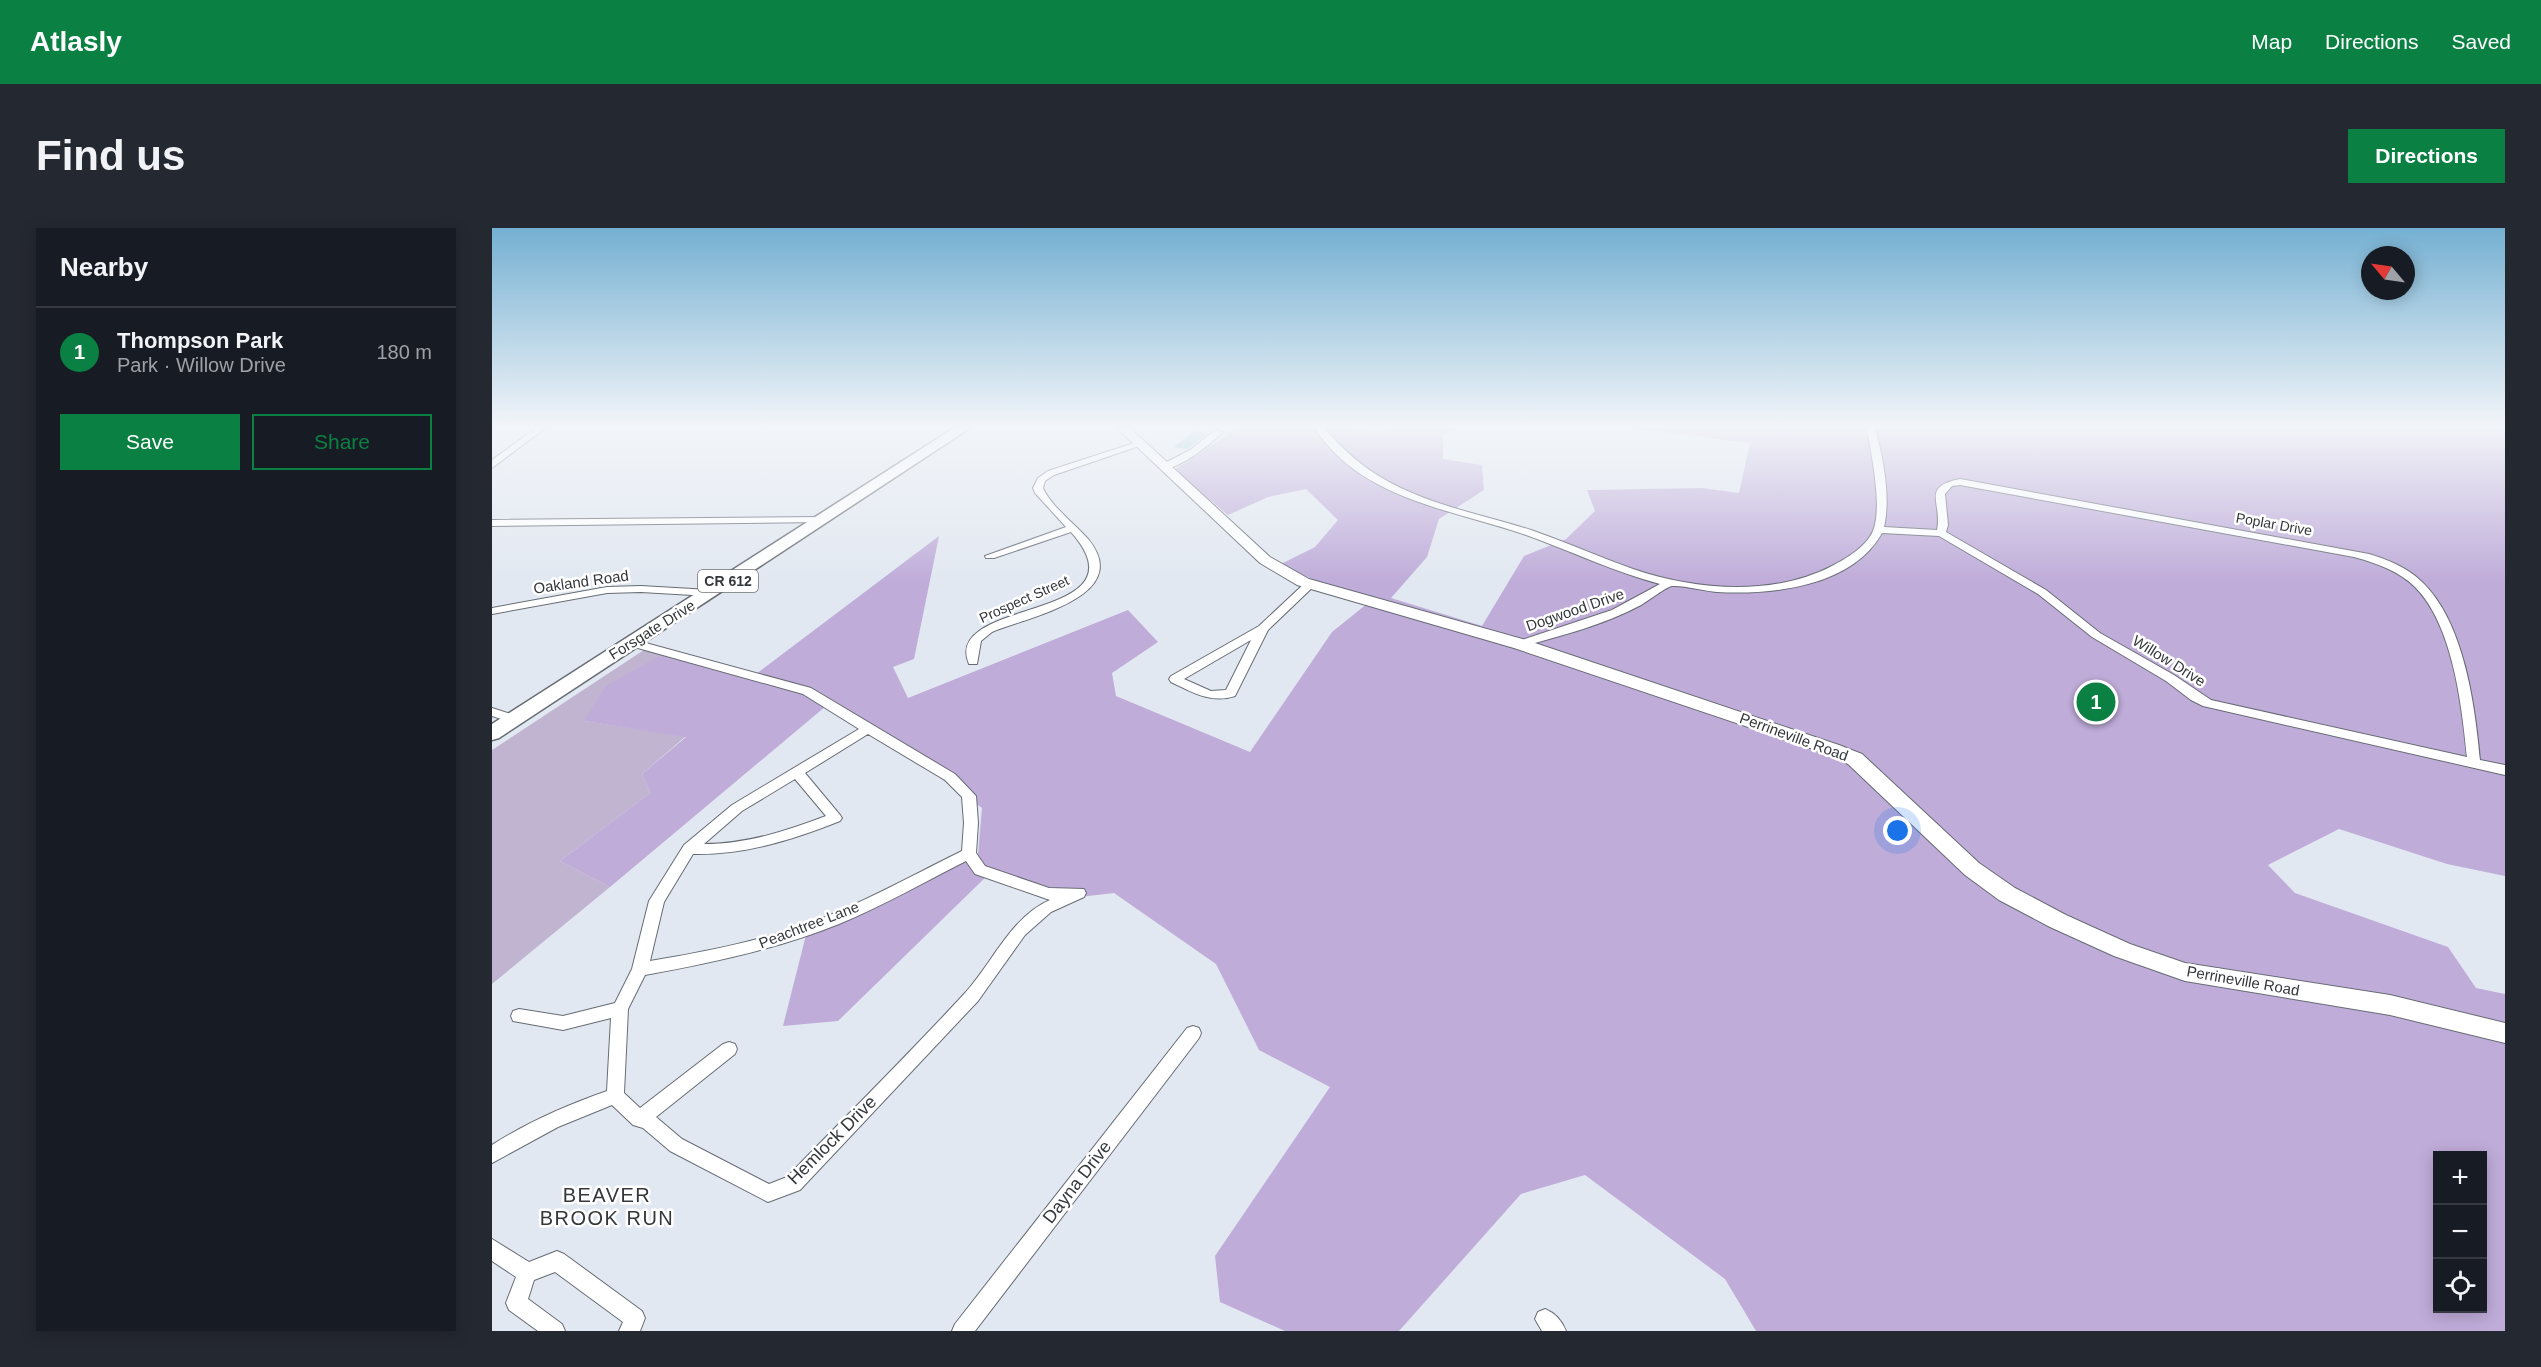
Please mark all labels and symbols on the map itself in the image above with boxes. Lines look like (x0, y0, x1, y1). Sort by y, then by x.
north arrow (2361, 246, 2415, 300)
street label: Poplar Drive (2235, 509, 2314, 539)
street label: Oakland Road (532, 566, 630, 597)
road number: CR 612 (698, 570, 758, 592)
street label: Prospect Street (977, 572, 1071, 626)
street label: Dogwood Drive (1524, 585, 1626, 634)
street label: Forsgate Drive (606, 596, 698, 663)
street label: Willow Drive (2130, 632, 2209, 690)
pin: 1 (2076, 680, 2116, 724)
street label: Perrineville Road (1738, 709, 1851, 764)
your location (1883, 816, 1912, 845)
street label: Peachtree Lane (756, 898, 861, 951)
street label: Perrineville Road (2185, 962, 2301, 999)
street label: Hemlock Drive (784, 1092, 880, 1188)
street label: Dayna Drive (1039, 1137, 1115, 1227)
district label: BEAVER BROOK RUN (540, 1184, 674, 1229)

